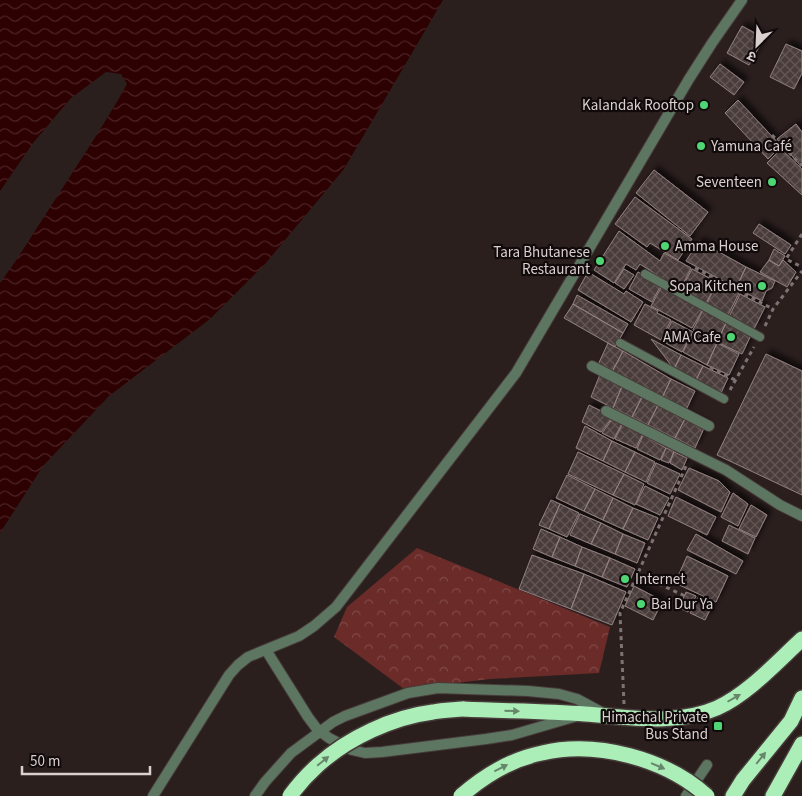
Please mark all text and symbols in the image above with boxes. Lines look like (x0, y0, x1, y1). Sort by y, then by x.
north arrow (732, 20, 782, 70)
text: उ (744, 45, 760, 67)
place label: Kalandak Rooftop (582, 95, 694, 116)
marker: Kalandak Rooftop (698, 99, 710, 111)
place label: Yamuna Café (710, 136, 792, 157)
marker: Yamuna Café (695, 140, 707, 152)
place label: Seventeen (696, 172, 762, 193)
marker: Seventeen (766, 176, 778, 188)
place label: Amma House (675, 236, 758, 257)
marker: Amma House (659, 240, 671, 252)
place label: Tara Bhutanese Restaurant (493, 242, 590, 280)
marker: Tara Bhutanese Restaurant (594, 255, 606, 267)
place label: Sopa Kitchen (669, 276, 752, 297)
marker: Sopa Kitchen (756, 280, 768, 292)
place label: AMA Cafe (663, 327, 721, 348)
marker: AMA Cafe (725, 331, 737, 343)
place label: Internet (635, 569, 685, 590)
marker: Internet (619, 573, 631, 585)
place label: Bai Dur Ya (651, 594, 713, 615)
marker: Bai Dur Ya (635, 598, 647, 610)
one-way arrow (727, 694, 740, 703)
place label: Himachal Private Bus Stand (601, 707, 708, 745)
one-way arrow (504, 708, 520, 716)
marker: Himachal Private Bus Stand (712, 720, 724, 732)
scale bar (22, 744, 150, 776)
text: 50 m (30, 751, 60, 772)
one-way arrow (756, 752, 767, 765)
one-way arrow (316, 756, 330, 766)
one-way arrow (651, 762, 666, 770)
one-way arrow (494, 764, 508, 772)

